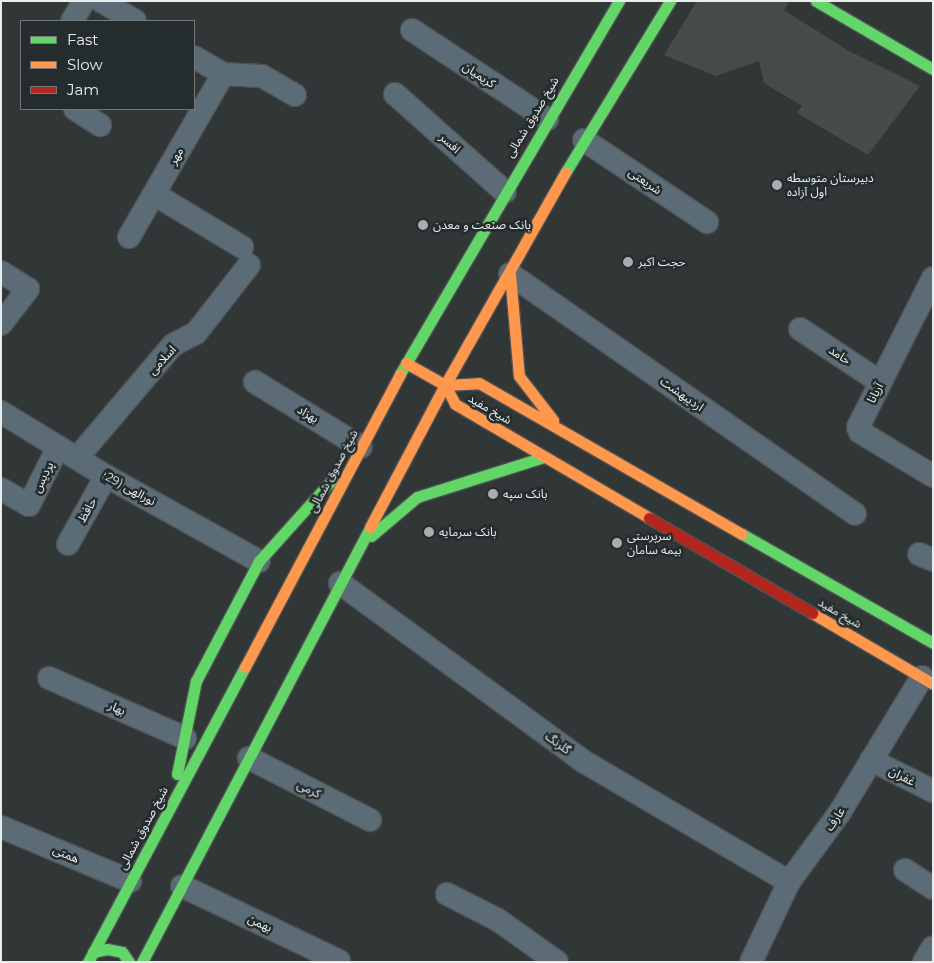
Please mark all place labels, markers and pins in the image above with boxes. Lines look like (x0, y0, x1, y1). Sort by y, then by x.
place label: دبیرستان متوسطه اول آزاده (787, 171, 874, 199)
marker: دبیرستان متوسطه اول آزاده (771, 179, 783, 191)
place label: بانک صنعت و معدن (433, 218, 531, 232)
marker: بانک صنعت و معدن (417, 219, 429, 231)
place label: حجت اکبر (638, 255, 686, 269)
marker: حجت اکبر (622, 256, 634, 268)
place label: بانک سپه (503, 487, 548, 501)
marker: بانک سپه (487, 488, 499, 500)
place label: بانک سرمایه (439, 525, 497, 539)
marker: بانک سرمایه (423, 526, 435, 538)
place label: سرپرستی بیمه سامان (627, 529, 682, 557)
marker: سرپرستی بیمه سامان (611, 537, 623, 549)

